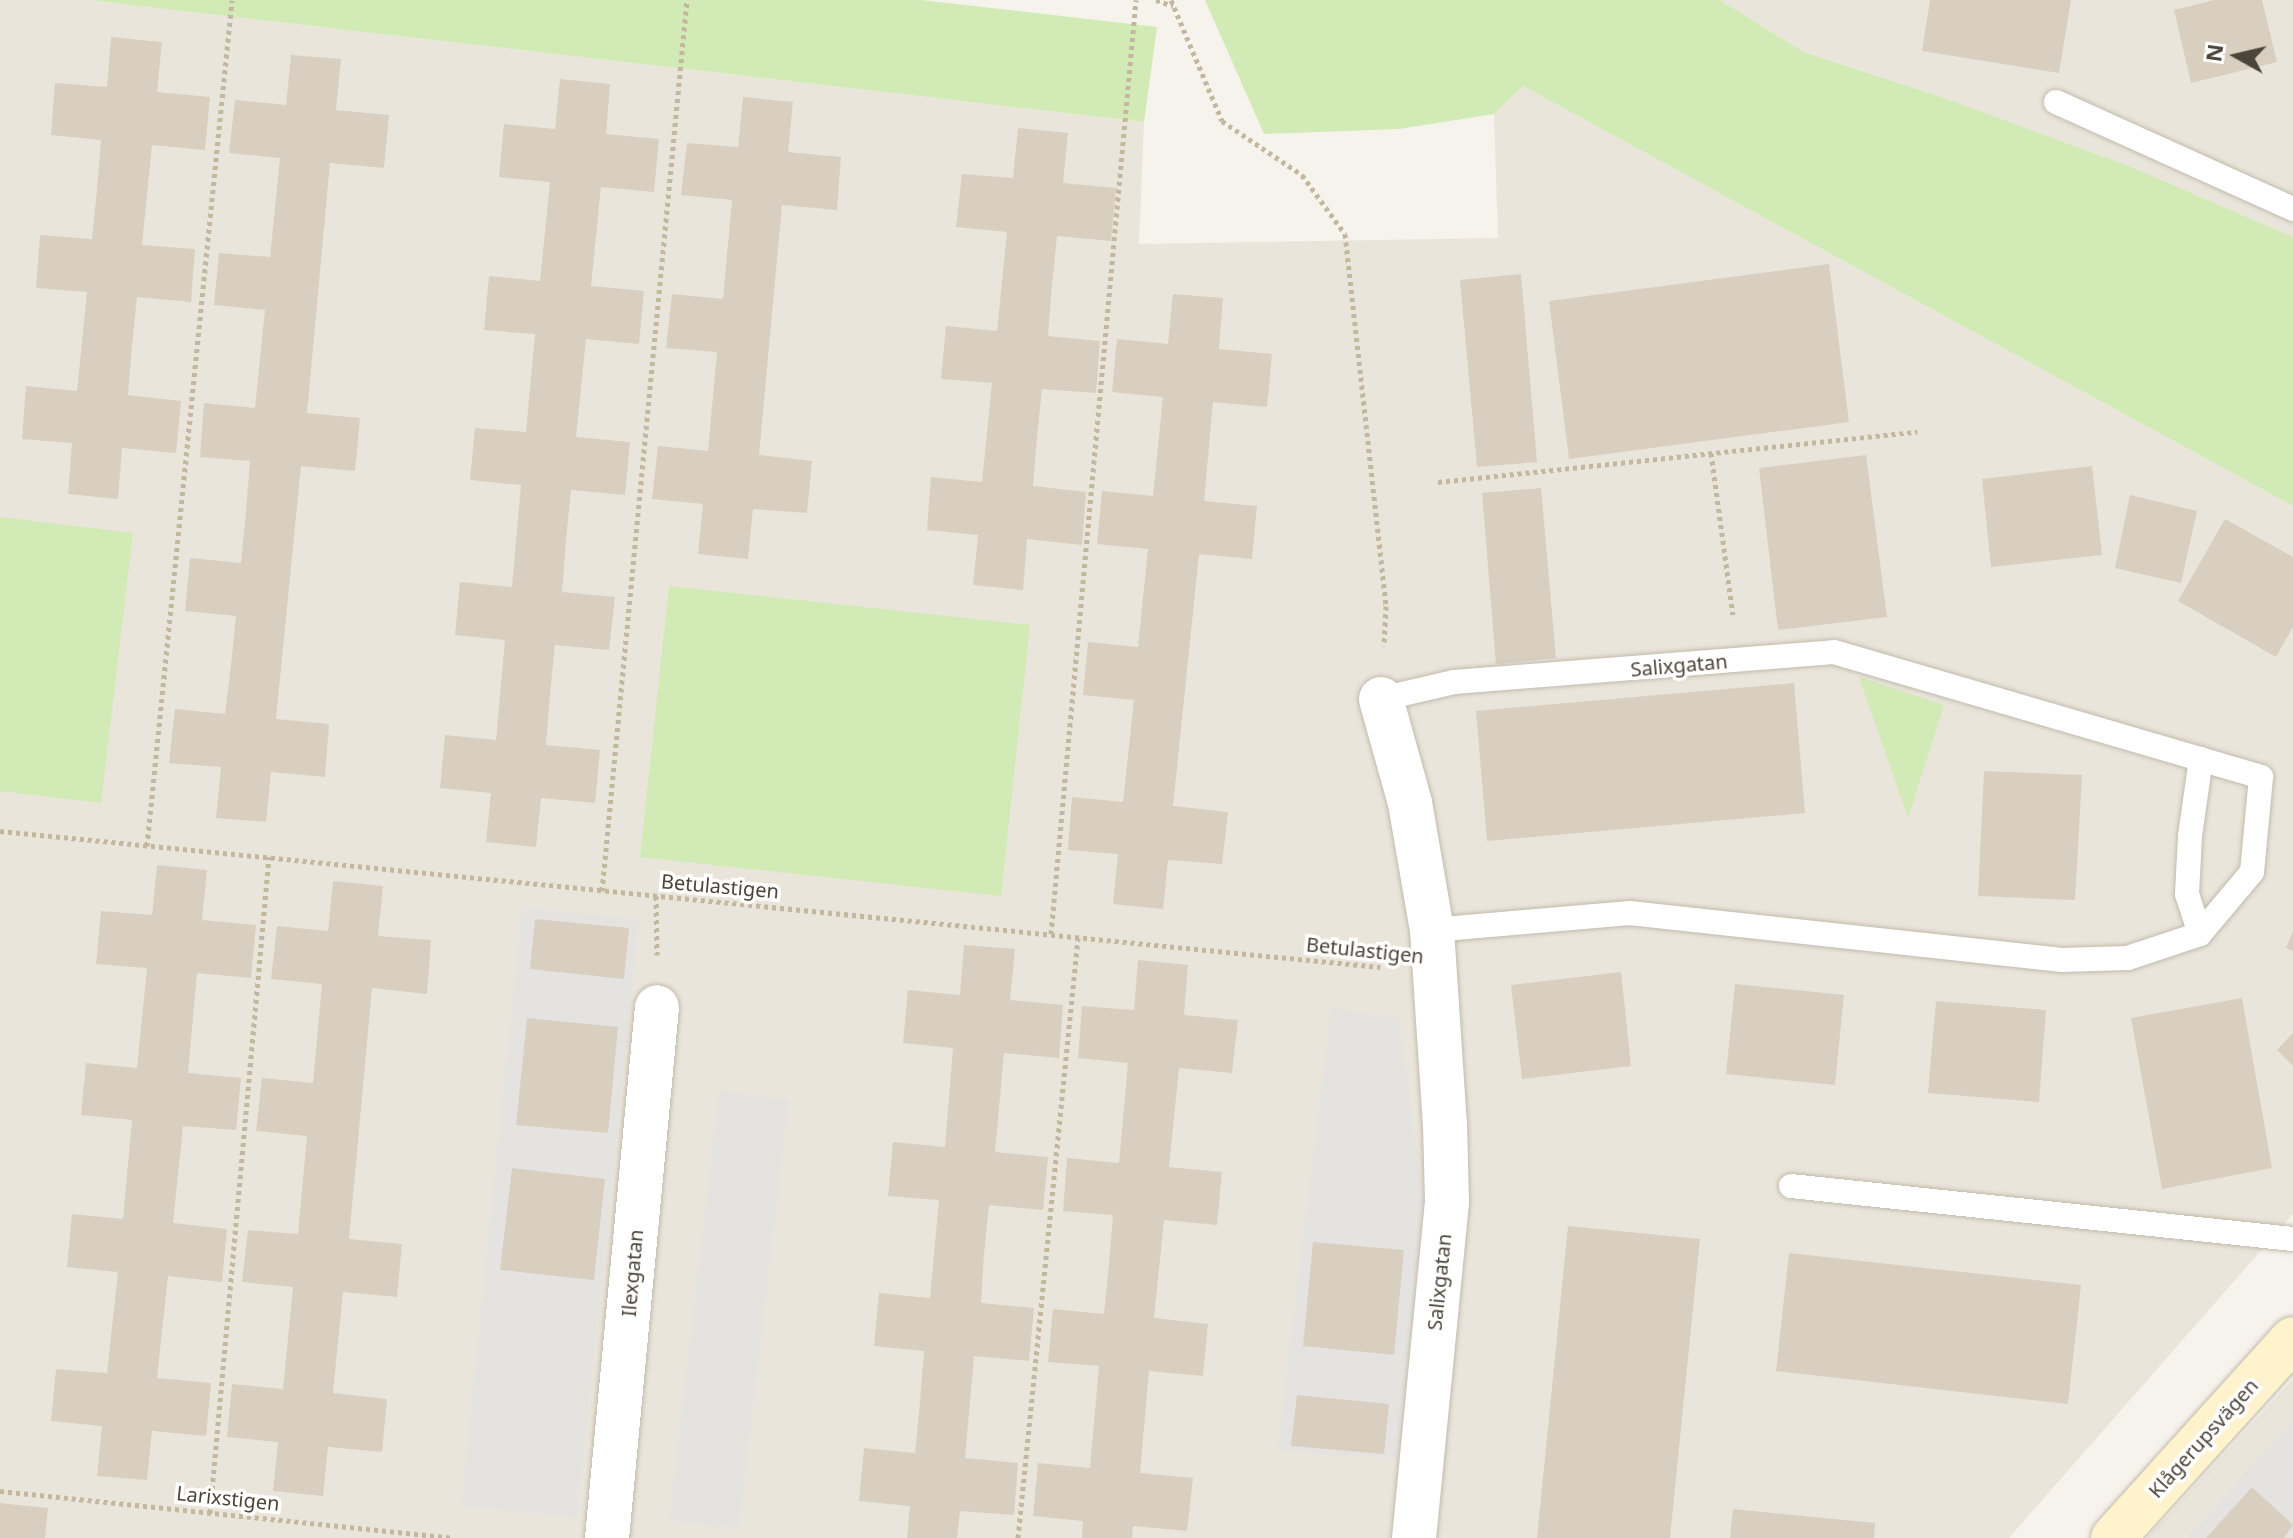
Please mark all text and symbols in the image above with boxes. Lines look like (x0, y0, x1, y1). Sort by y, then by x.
north arrow (2197, 16, 2277, 96)
text: N (2197, 42, 2229, 64)
street label: Salixgatan (1629, 649, 1729, 681)
street label: Betulastigen (660, 869, 780, 903)
street label: Betulastigen (1305, 932, 1425, 968)
street label: Ilexgatan (616, 1228, 648, 1318)
street label: Salixgatan (1422, 1232, 1456, 1332)
street label: Klågerupsvägen (2143, 1373, 2263, 1503)
street label: Larixstigen (175, 1481, 281, 1515)

